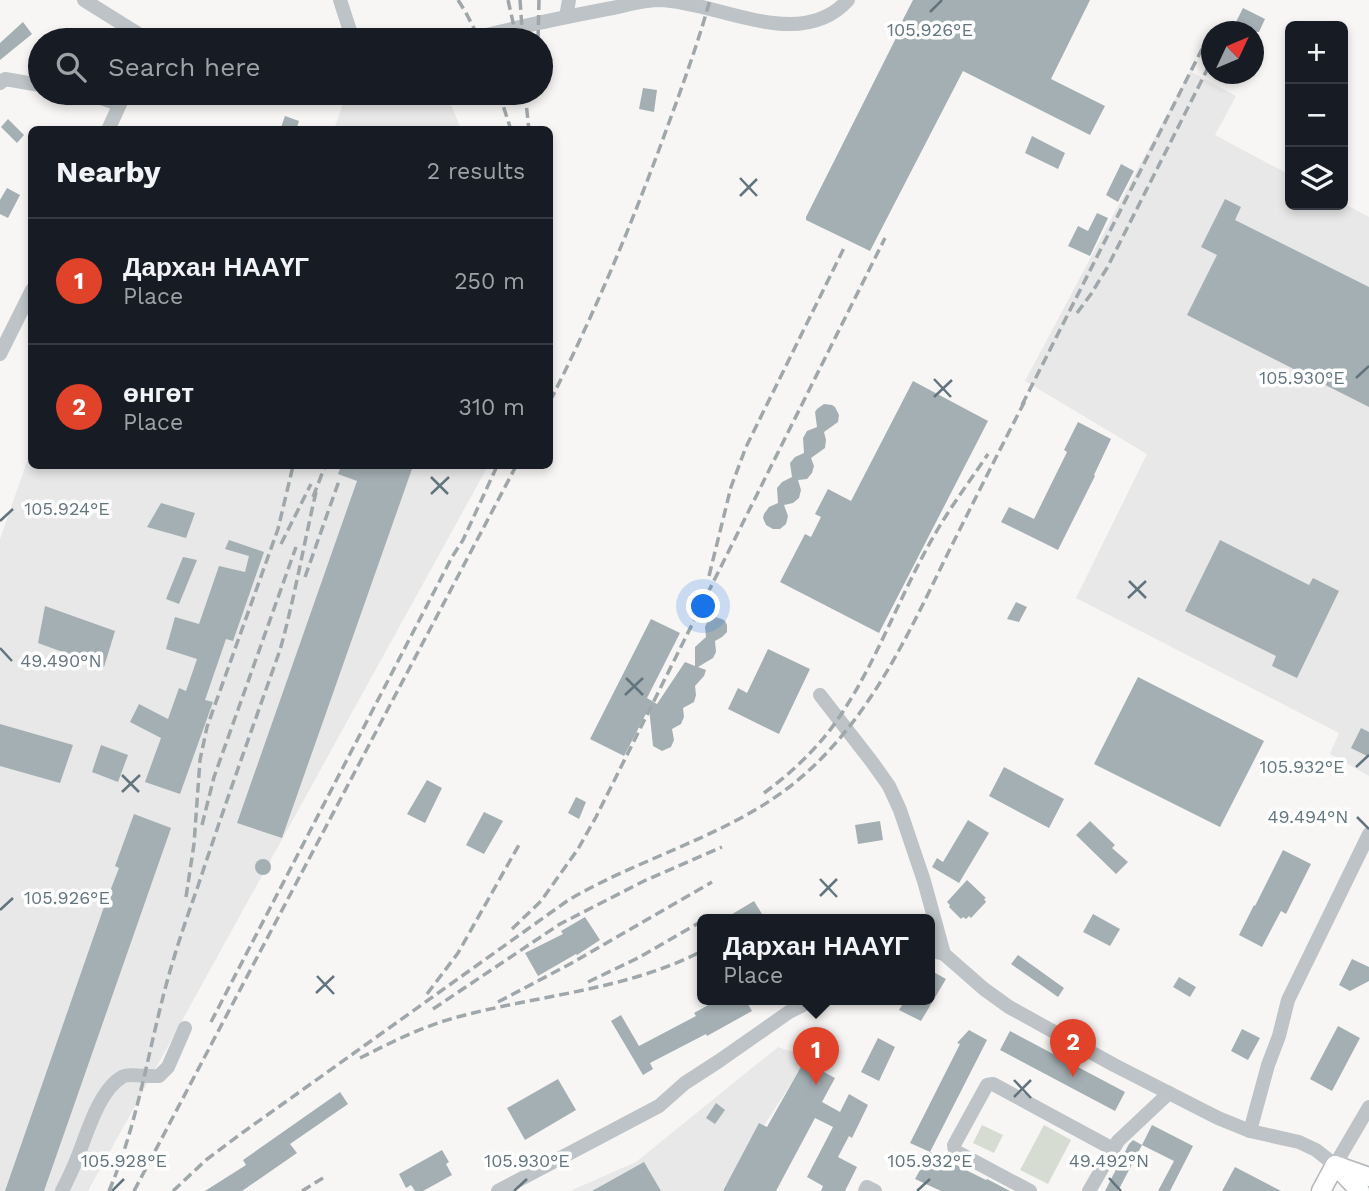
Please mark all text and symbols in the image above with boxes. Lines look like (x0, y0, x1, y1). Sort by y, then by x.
text: 105.926°E (887, 19, 973, 40)
north arrow (1201, 21, 1264, 84)
map controls (1285, 21, 1348, 210)
button: + (1285, 21, 1348, 84)
search box (28, 28, 553, 105)
icon: search (52, 48, 90, 86)
text: Search here (108, 52, 260, 82)
button: − (1285, 84, 1348, 147)
button: layers (1285, 147, 1348, 210)
text: Nearby (56, 154, 161, 189)
text: 2 results (427, 158, 525, 185)
text: Дархан НААҮГ (123, 252, 309, 282)
text: 1 (74, 268, 84, 295)
text: 250 m (454, 268, 525, 295)
text: Place (123, 283, 183, 310)
text: 105.930°E (1259, 367, 1345, 388)
text: өнгөт (123, 378, 194, 408)
text: 2 (72, 394, 86, 421)
text: 310 m (459, 394, 525, 421)
text: Place (123, 409, 183, 436)
text: 105.924°E (24, 498, 110, 519)
your location (686, 589, 720, 623)
text: 49.490°N (20, 650, 102, 671)
text: 105.932°E (1260, 756, 1344, 777)
text: 49.494°N (1267, 806, 1349, 827)
text: 105.926°E (24, 887, 110, 908)
popup (697, 914, 935, 1005)
text: Дархан НААҮГ (723, 931, 909, 961)
text: Place (723, 962, 783, 989)
pin: 2 (1050, 1019, 1096, 1077)
pin: 1 (793, 1027, 839, 1085)
text: 105.928°E (81, 1150, 167, 1171)
text: 105.930°E (484, 1150, 570, 1171)
text: 105.932°E (888, 1150, 972, 1171)
text: 49.492°N (1069, 1150, 1149, 1171)

